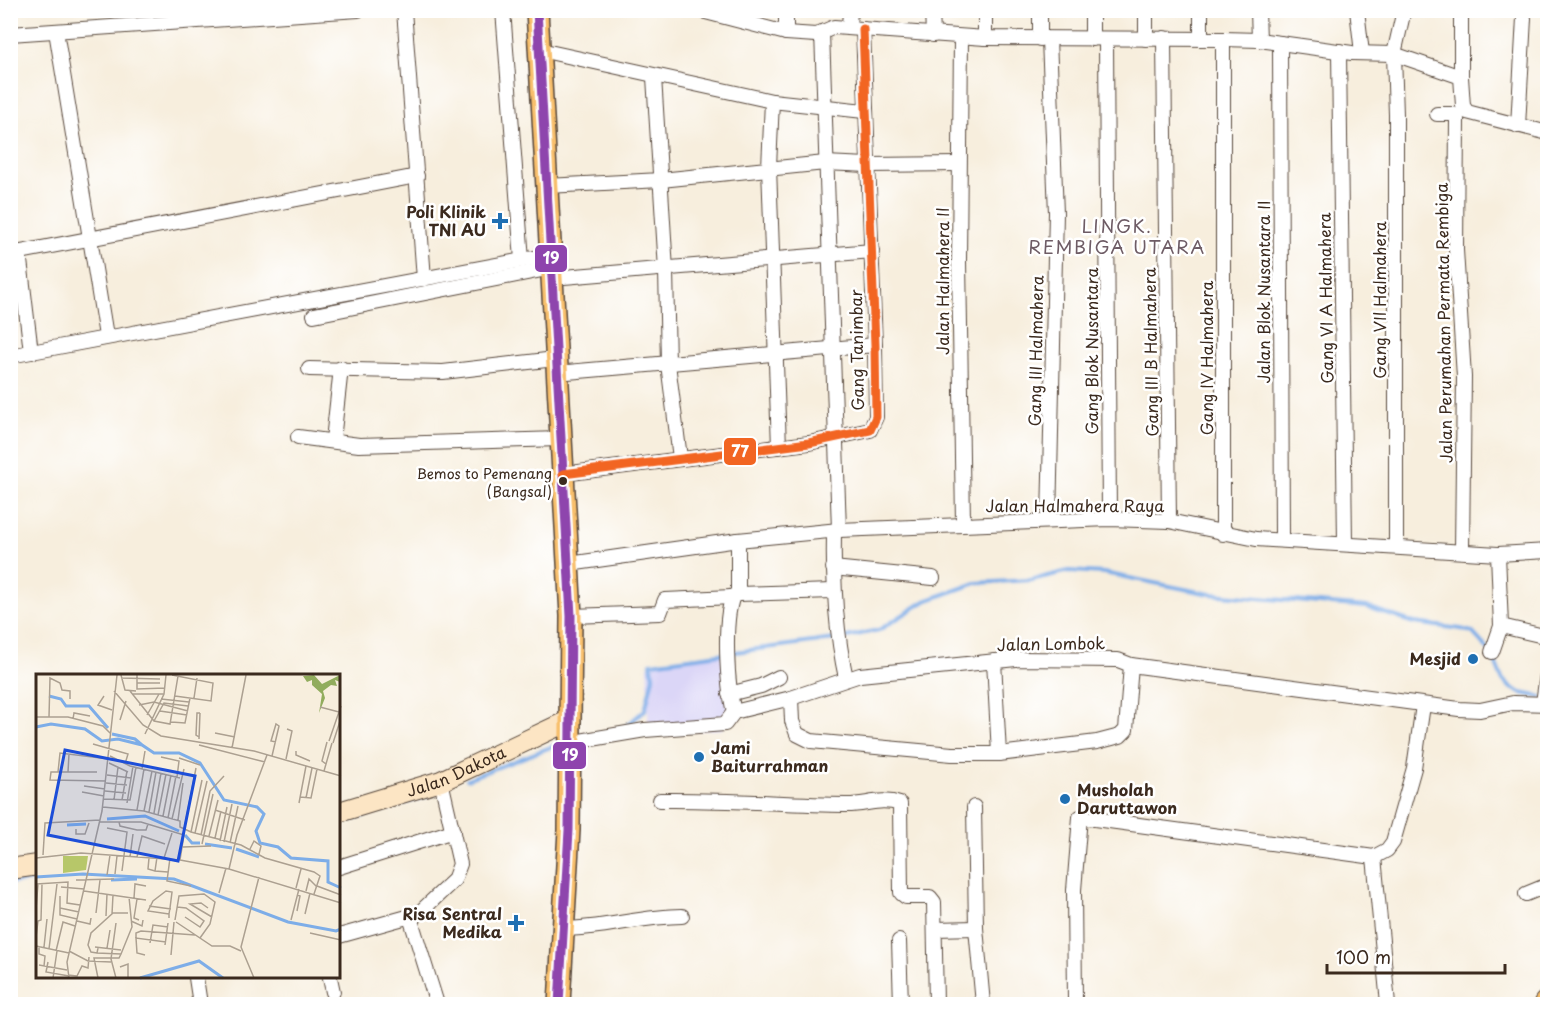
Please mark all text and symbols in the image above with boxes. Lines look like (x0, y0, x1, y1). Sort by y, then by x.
street label: Jalan Perumahan Permata Rembiga (1429, 183, 1457, 463)
place label: Poli Klinik TNI AU (406, 199, 486, 241)
street label: Jalan Blok Nusantara II (1251, 200, 1275, 384)
street label: Jalan Halmahera II (930, 207, 954, 355)
marker: Poli Klinik TNI AU (491, 212, 509, 230)
district label: LINGK. REMBIGA UTARA (1028, 212, 1206, 260)
street label: Gang VI A Halmahera (1312, 212, 1338, 384)
street label: Gang VII Halmahera (1367, 221, 1391, 379)
line badge: 19 (534, 244, 568, 273)
text: 19 (542, 245, 560, 269)
street label: Gang Blok Nusantara (1079, 267, 1103, 435)
street label: Gang III B Halmahera (1137, 267, 1163, 437)
street label: Gang III Halmahera (1022, 275, 1048, 427)
street label: Gang IV Halmahera (1194, 281, 1218, 435)
street label: Gang Tanimbar (843, 288, 869, 411)
line badge: 77 (723, 437, 757, 466)
text: 77 (731, 438, 749, 462)
place label: Bemos to Pemenang (Bangsal) (417, 463, 552, 502)
marker: Bemos to Pemenang (Bangsal) (557, 475, 569, 487)
street label: Jalan Halmahera Raya (986, 493, 1164, 517)
street label: Jalan Lombok (997, 630, 1105, 656)
place label: Mesjid (1410, 646, 1461, 670)
marker: Mesjid (1466, 652, 1480, 666)
inset map (36, 674, 340, 979)
place label: Jami Baiturrahman (711, 735, 829, 777)
street label: Jalan Dakota (403, 739, 510, 802)
line badge: 19 (552, 741, 587, 770)
text: 19 (561, 742, 579, 766)
marker: Jami Baiturrahman (692, 750, 706, 764)
place label: Musholah Daruttawon (1077, 777, 1177, 819)
marker: Musholah Daruttawon (1058, 792, 1072, 806)
place label: Risa Sentral Medika (402, 901, 502, 943)
marker: Risa Sentral Medika (507, 914, 525, 932)
scale bar (1327, 937, 1506, 975)
text: 100 m (1336, 943, 1391, 970)

